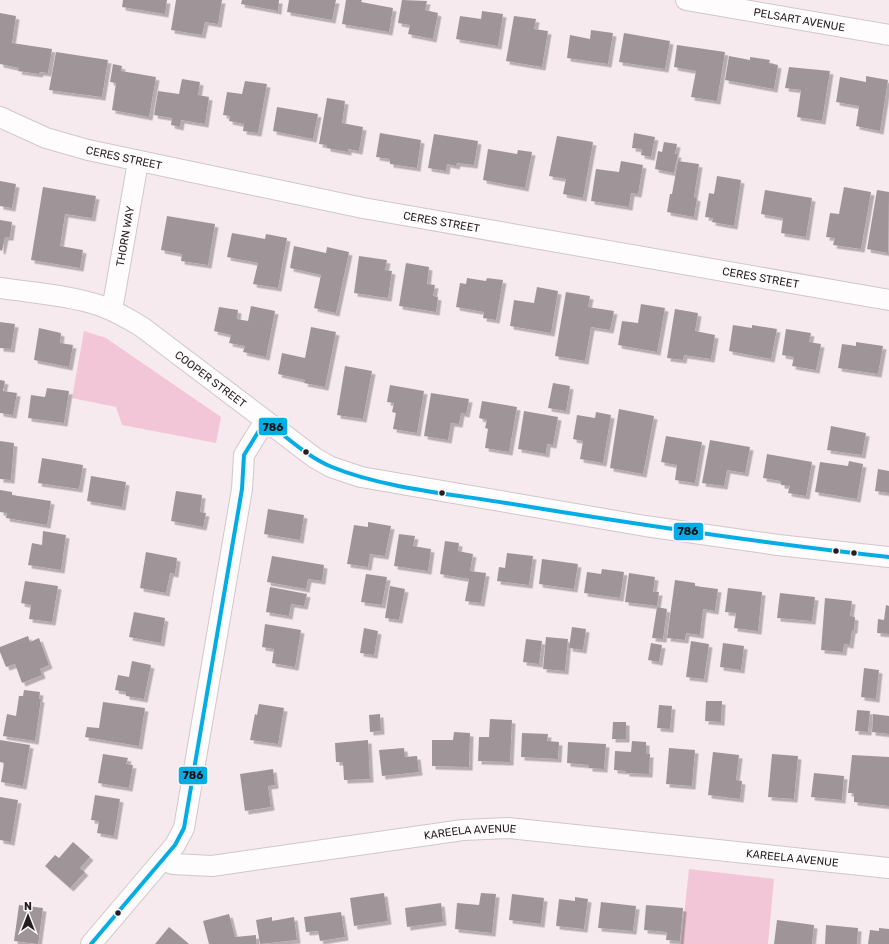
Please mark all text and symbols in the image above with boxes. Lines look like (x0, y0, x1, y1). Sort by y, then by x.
street label: PELSART AVENUE (753, 6, 846, 34)
street label: CERES STREET (85, 144, 164, 173)
street label: THORN WAY (114, 205, 137, 268)
street label: CERES STREET (402, 209, 481, 235)
street label: CERES STREET (721, 265, 800, 291)
street label: COOPER STREET (172, 348, 249, 411)
line badge: 786 (258, 417, 288, 436)
text: 786 (263, 421, 283, 434)
unlabelled marker (301, 447, 311, 457)
unlabelled marker (437, 488, 447, 498)
line badge: 786 (673, 522, 704, 541)
text: 786 (678, 525, 698, 538)
unlabelled marker (831, 546, 841, 556)
unlabelled marker (849, 548, 859, 558)
line badge: 786 (178, 766, 208, 785)
text: 786 (183, 769, 203, 782)
street label: KAREELA AVENUE (423, 822, 517, 843)
street label: KAREELA AVENUE (745, 847, 840, 870)
north arrow (8, 896, 48, 936)
text: N (24, 900, 32, 913)
unlabelled marker (113, 908, 123, 918)

